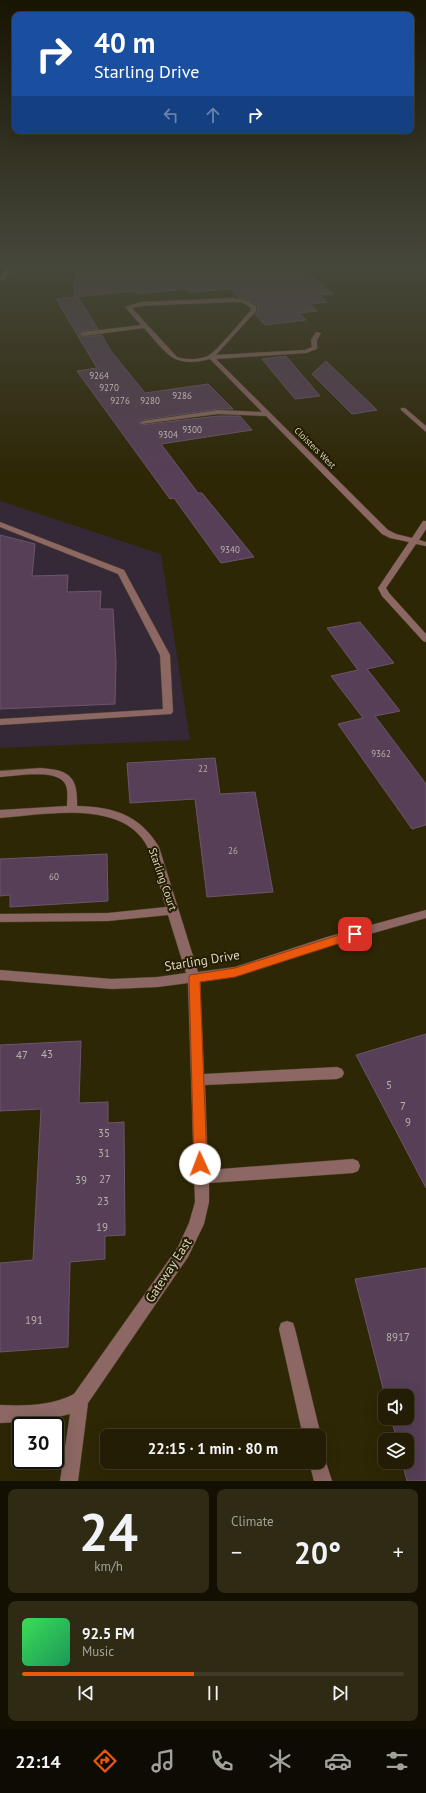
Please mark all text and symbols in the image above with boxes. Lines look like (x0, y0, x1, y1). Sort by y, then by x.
text: 40 m (94, 24, 155, 61)
icon: right (28, 28, 80, 80)
text: Starling Drive (94, 60, 199, 83)
icon: left (160, 104, 182, 126)
icon: ahead (202, 104, 224, 126)
icon: right (244, 104, 266, 126)
house number: 9264 (89, 370, 109, 381)
house number: 9270 (99, 382, 119, 393)
house number: 9286 (172, 390, 192, 401)
house number: 9276 (110, 395, 130, 406)
house number: 9280 (140, 395, 160, 406)
house number: 9300 (182, 424, 202, 435)
street label: Cloisters West (292, 425, 338, 471)
house number: 9304 (158, 429, 178, 440)
house number: 9340 (220, 544, 240, 555)
house number: 9362 (371, 748, 391, 759)
house number: 22 (198, 763, 208, 774)
house number: 26 (228, 845, 238, 856)
street label: Starling Court (146, 846, 180, 912)
house number: 60 (49, 871, 59, 882)
pin (338, 917, 372, 951)
icon: arrive (344, 923, 366, 945)
street label: Starling Drive (163, 946, 241, 975)
house number: 43 (41, 1047, 53, 1061)
house number: 47 (16, 1048, 28, 1062)
house number: 5 (386, 1078, 392, 1092)
house number: 7 (400, 1099, 406, 1113)
house number: 9 (405, 1115, 411, 1129)
house number: 35 (98, 1126, 110, 1140)
position arrow (179, 1143, 221, 1185)
house number: 31 (98, 1146, 110, 1160)
house number: 27 (99, 1172, 111, 1186)
house number: 39 (75, 1173, 87, 1187)
house number: 23 (97, 1194, 109, 1208)
house number: 19 (96, 1220, 108, 1234)
street label: Gateway East (141, 1234, 196, 1306)
house number: 191 (25, 1313, 43, 1327)
house number: 8917 (386, 1330, 410, 1344)
map controls (378, 1389, 414, 1469)
button: sound (378, 1389, 414, 1425)
speed limit sign: 30 (12, 1417, 64, 1469)
button: layers (378, 1433, 414, 1469)
text: 22:15 · 1 min · 80 m (148, 1439, 278, 1458)
text: 24 (79, 1498, 138, 1565)
text: Climate (231, 1513, 274, 1530)
text: 20° (294, 1533, 341, 1572)
text: − (231, 1538, 242, 1566)
text: + (393, 1538, 404, 1566)
text: km/h (94, 1558, 123, 1575)
text: 92.5 FM (82, 1624, 135, 1643)
text: Music (82, 1643, 114, 1660)
icon: previous (75, 1682, 97, 1704)
icon: pause (202, 1682, 224, 1704)
icon: next (329, 1682, 351, 1704)
icon: directions (91, 1747, 119, 1775)
icon: music (149, 1747, 177, 1775)
icon: phone (208, 1747, 236, 1775)
icon: climate (266, 1747, 294, 1775)
icon: car (324, 1747, 352, 1775)
icon: filters (383, 1747, 411, 1775)
text: 22:14 (15, 1750, 61, 1773)

